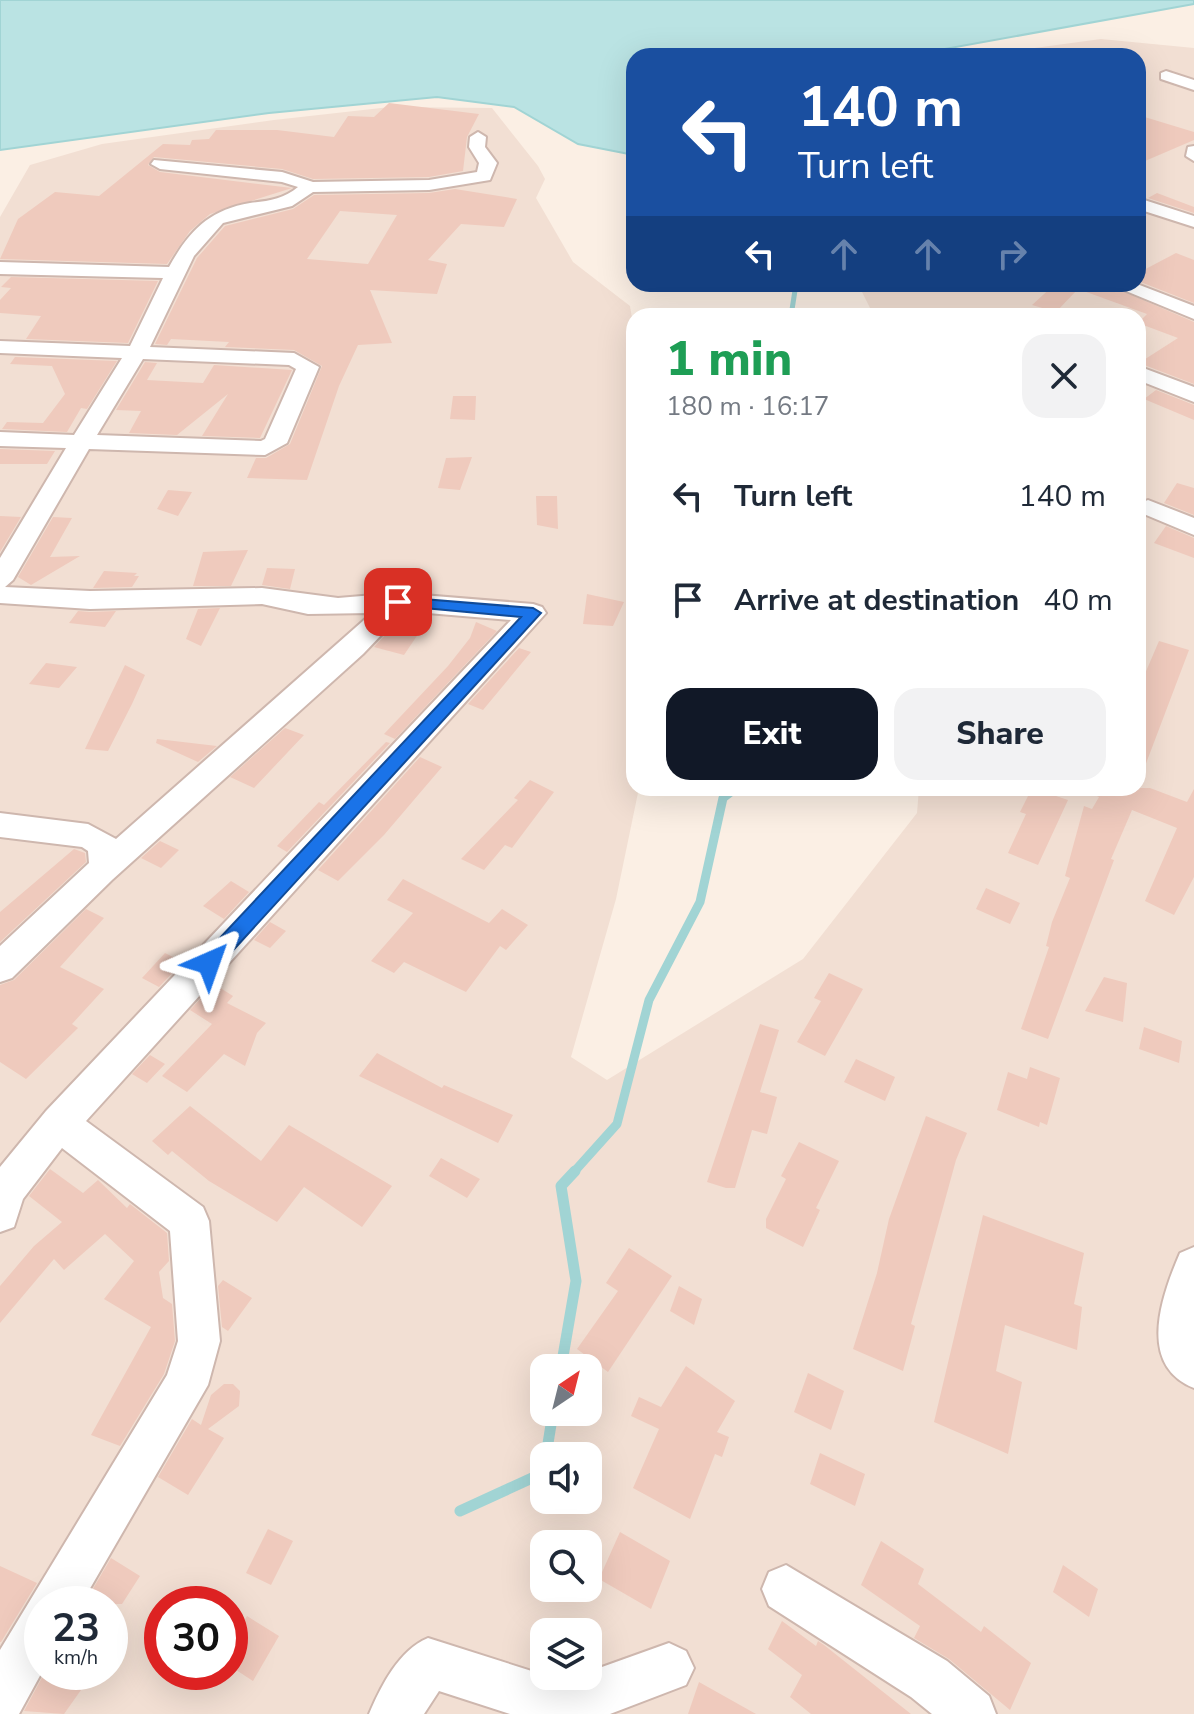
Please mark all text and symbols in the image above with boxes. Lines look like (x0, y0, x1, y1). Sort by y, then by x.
text: 140 m (798, 69, 963, 146)
icon: left (666, 80, 770, 184)
text: Turn left (798, 142, 933, 191)
icon: left (738, 232, 782, 276)
icon: ahead (822, 232, 866, 276)
icon: ahead (906, 232, 950, 276)
icon: right (990, 232, 1034, 276)
text: 1 min (666, 326, 792, 392)
button: close (1022, 334, 1106, 418)
text: 180 m · 16:17 (666, 389, 829, 424)
icon: left (666, 474, 710, 518)
text: Turn left (734, 476, 852, 517)
text: 140 m (1019, 476, 1106, 517)
pin (364, 568, 432, 636)
icon: arrive (666, 578, 710, 622)
icon: arrive (376, 580, 420, 624)
text: Arrive at destination (734, 580, 1019, 621)
text: 40 m (1043, 580, 1113, 621)
button: Exit (666, 688, 878, 780)
button: Share (894, 688, 1106, 780)
position arrow (167, 921, 251, 1005)
north arrow (530, 1354, 602, 1426)
map controls (530, 1354, 602, 1690)
button: sound (530, 1442, 602, 1514)
button: search (530, 1530, 602, 1602)
speed limit sign: 30 (144, 1586, 248, 1690)
text: 23 (52, 1601, 100, 1655)
button: layers (530, 1618, 602, 1690)
text: km/h (54, 1644, 98, 1671)

